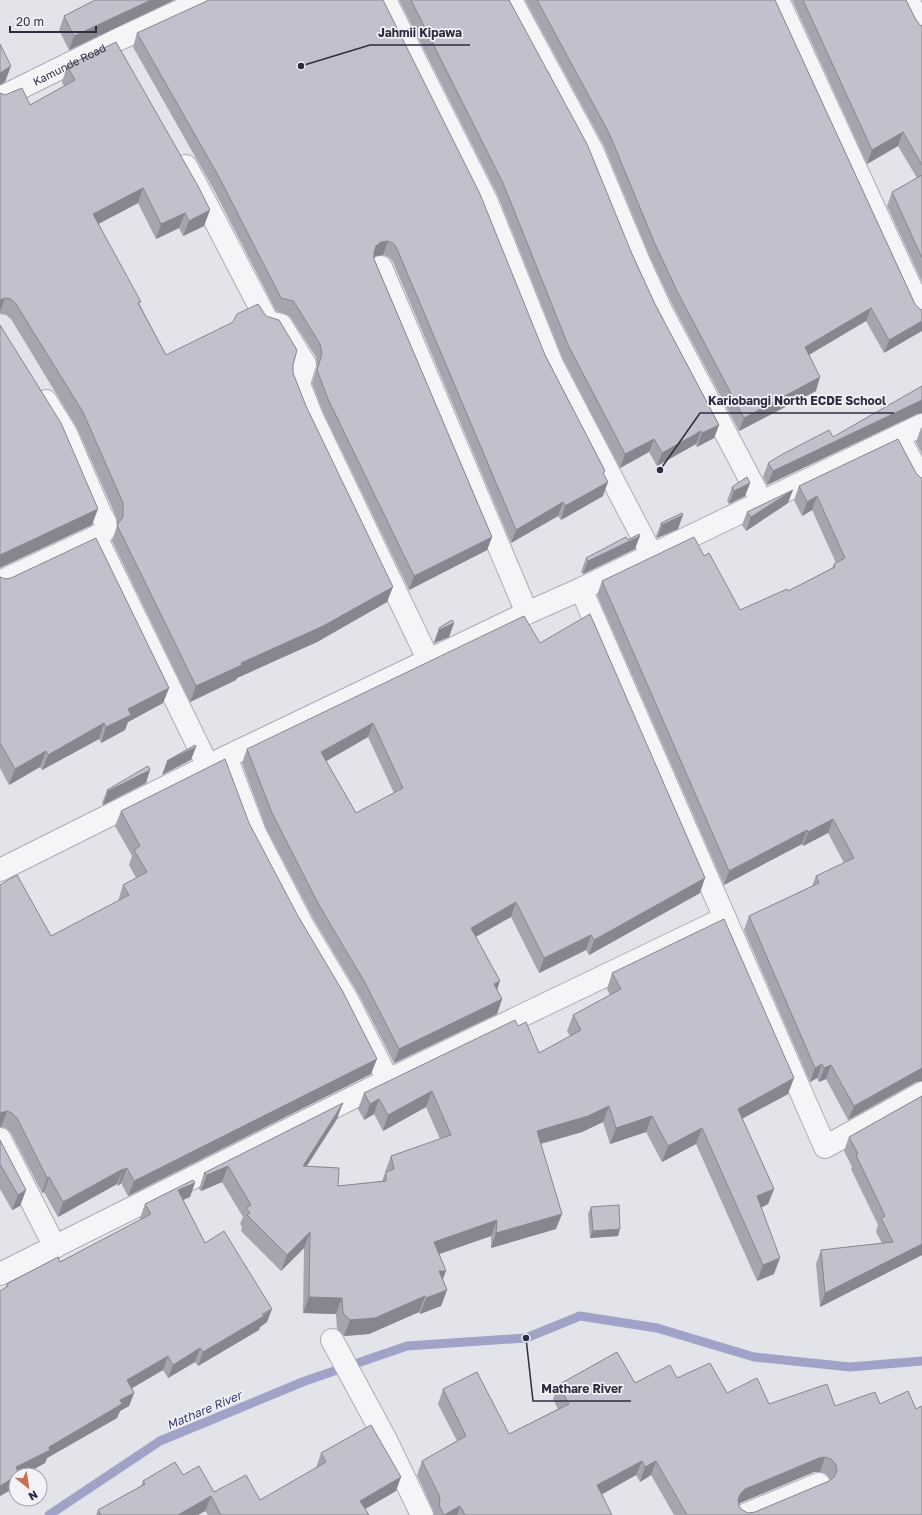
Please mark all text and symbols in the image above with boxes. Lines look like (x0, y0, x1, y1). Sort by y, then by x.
scale bar (10, 8, 96, 34)
text: 20 m (16, 14, 44, 29)
callout: Jahmii Kipawa (370, 21, 470, 45)
text: Jahmii Kipawa (378, 25, 462, 40)
street label: Kamunde Road (30, 40, 108, 87)
callout: Kariobangi North ECDE School (700, 389, 894, 413)
text: Kariobangi North ECDE School (708, 393, 886, 408)
callout: Mathare River (533, 1377, 631, 1401)
text: Mathare River (541, 1381, 623, 1396)
water label: Mathare River (164, 1387, 246, 1433)
north arrow (8, 1467, 48, 1507)
text: N (26, 1488, 40, 1504)

